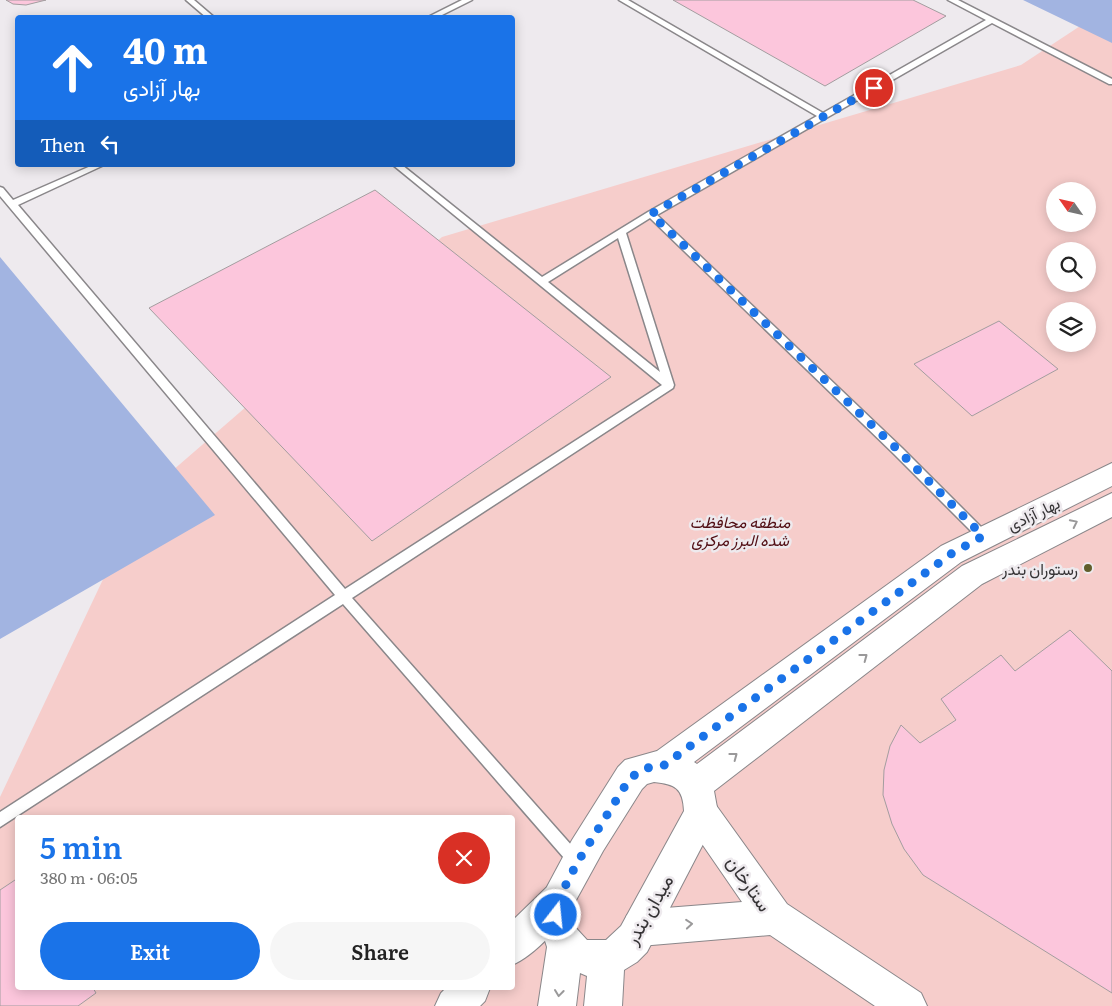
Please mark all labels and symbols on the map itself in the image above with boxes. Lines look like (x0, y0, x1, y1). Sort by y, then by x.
pin (853, 67, 895, 109)
north arrow (1046, 182, 1096, 232)
street label: بهار آزادی (1002, 490, 1064, 536)
park label: منطقه محافظت شده البرز مرکزی (690, 509, 791, 551)
one-way arrow (1068, 519, 1077, 529)
place label: رستوران بندر (1001, 556, 1078, 580)
marker: رستوران بندر (1082, 562, 1094, 574)
one-way arrow (858, 655, 867, 663)
one-way arrow (728, 753, 737, 761)
street label: ستارخان (721, 849, 779, 917)
street label: میدان بندر (616, 869, 679, 950)
position arrow (529, 888, 581, 940)
one-way arrow (685, 919, 693, 930)
one-way arrow (554, 989, 565, 997)

